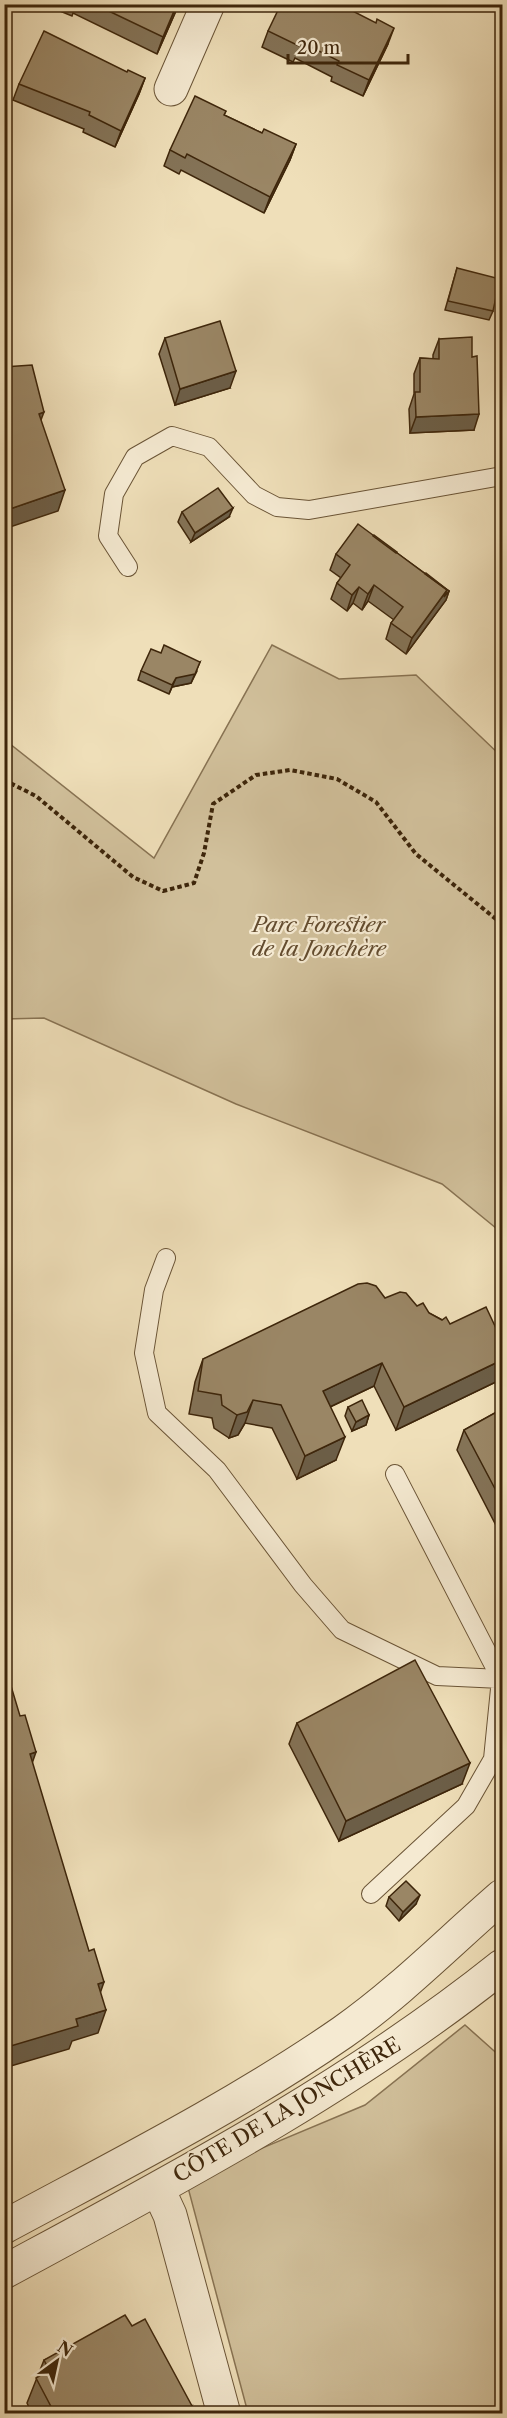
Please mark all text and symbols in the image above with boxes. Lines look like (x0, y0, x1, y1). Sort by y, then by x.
scale bar (288, 27, 408, 65)
text: 20 m (297, 37, 341, 59)
park label: Parc Forestier de la Jonchère (251, 912, 387, 961)
street label: CÔTE DE LA JONCHÈRE (169, 2032, 405, 2187)
north arrow (27, 2331, 87, 2391)
text: N (54, 2336, 77, 2361)

